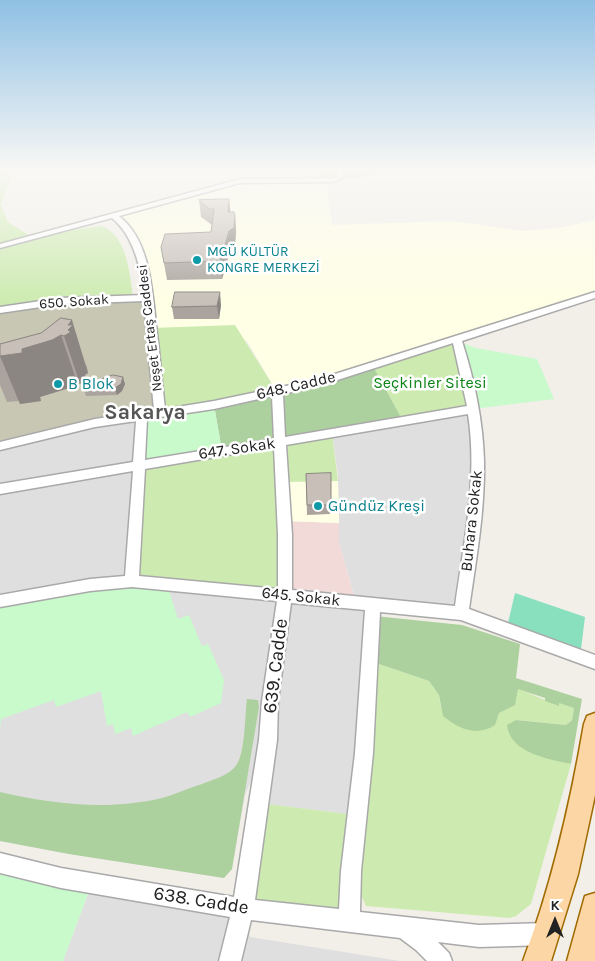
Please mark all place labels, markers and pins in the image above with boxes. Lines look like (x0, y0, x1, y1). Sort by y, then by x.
place label: MGÜ KÜLTÜR KONGRE MERKEZİ (207, 244, 320, 276)
marker: MGÜ KÜLTÜR KONGRE MERKEZİ (191, 254, 203, 266)
place label: B Blok (68, 374, 114, 394)
marker: B Blok (52, 378, 64, 390)
place label: Gündüz Kreşi (328, 496, 425, 516)
marker: Gündüz Kreşi (312, 500, 324, 512)

